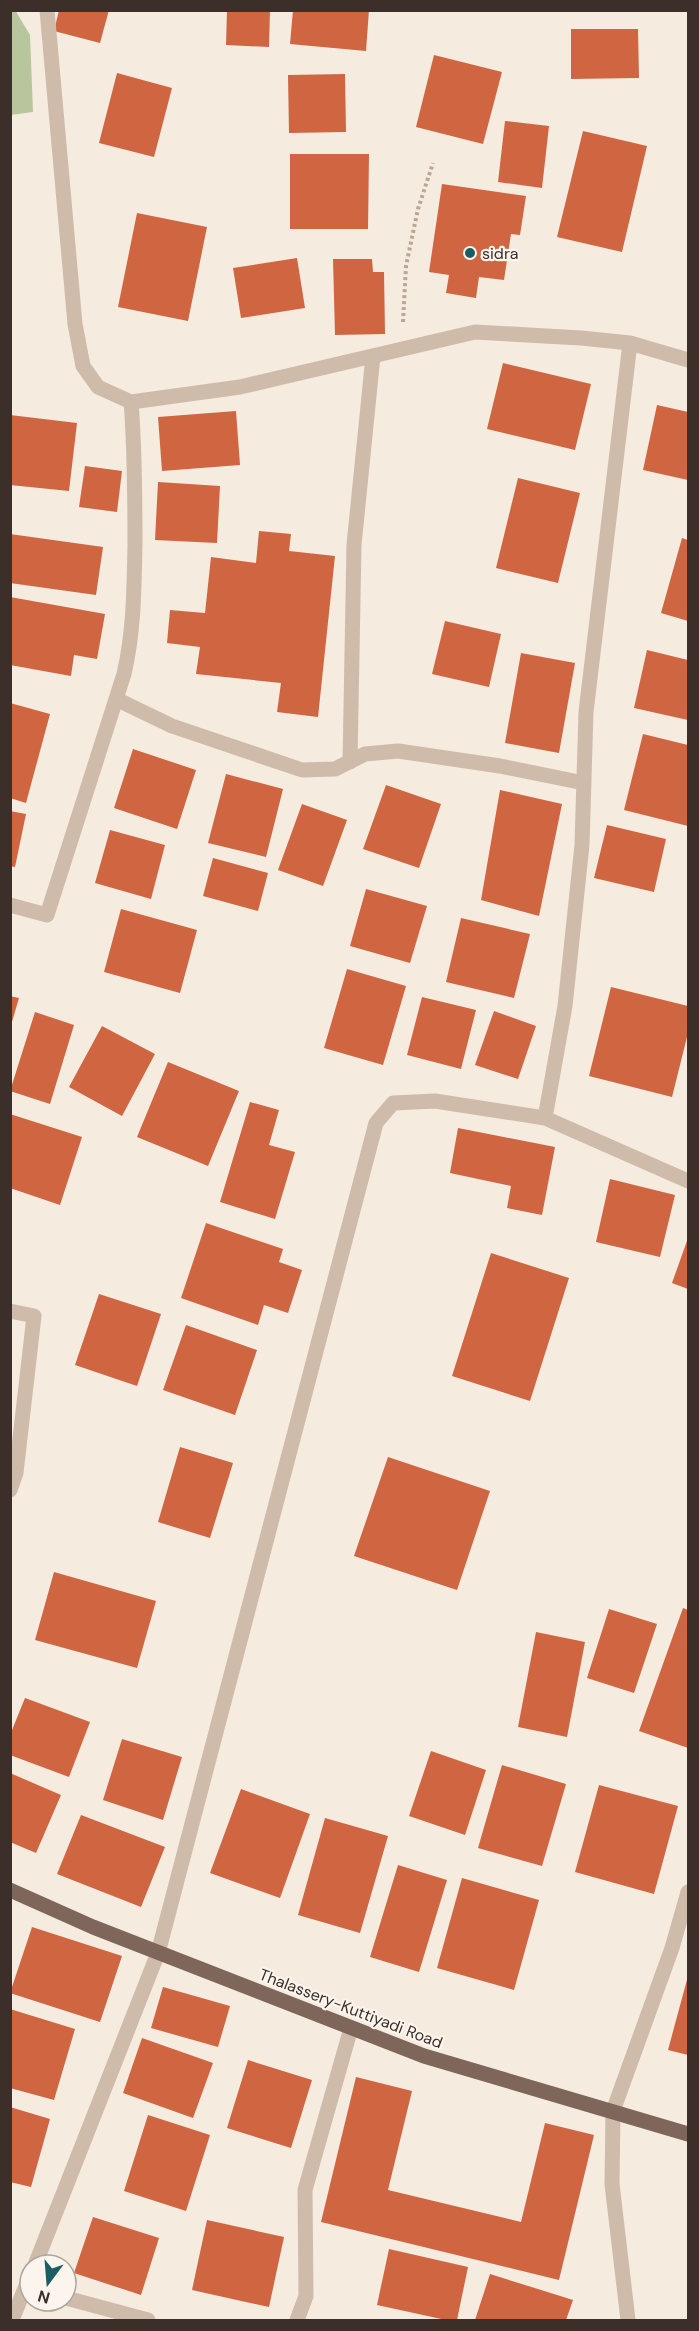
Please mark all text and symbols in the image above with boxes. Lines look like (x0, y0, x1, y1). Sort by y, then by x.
place label: sidra (482, 243, 519, 264)
marker: sidra (463, 246, 477, 260)
street label: Thalassery-Kuttiyadi Road (256, 1964, 446, 2053)
north arrow (18, 2253, 78, 2313)
text: N (35, 2285, 53, 2309)

